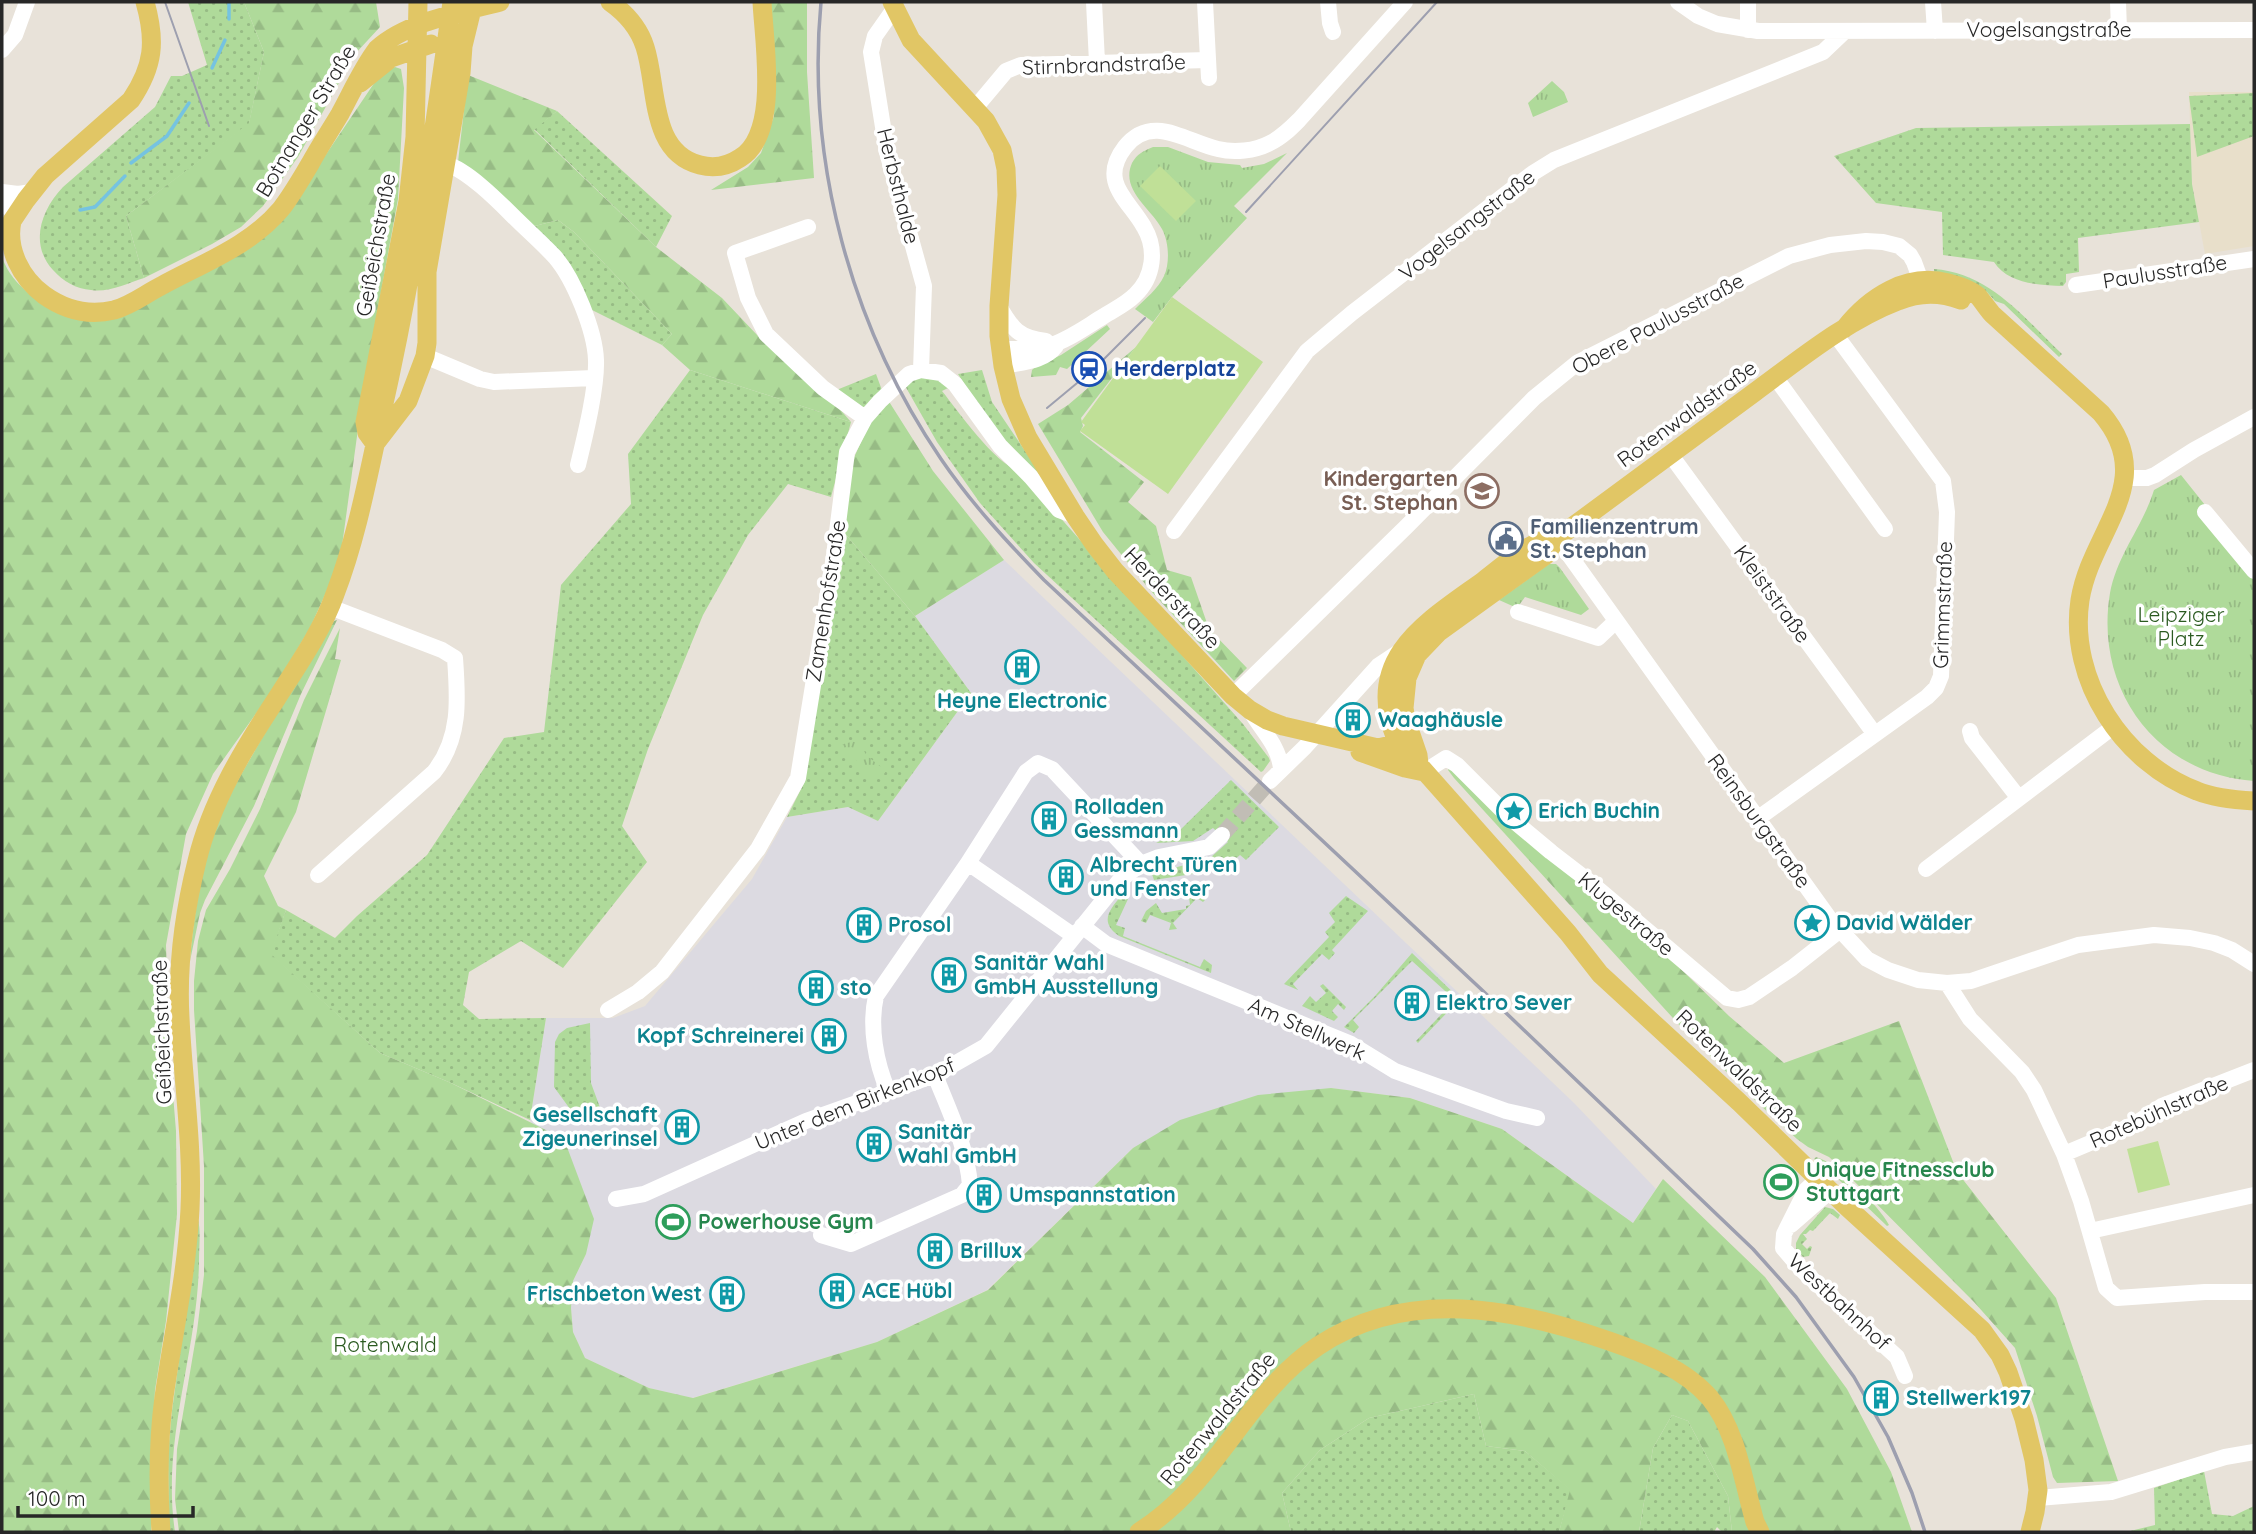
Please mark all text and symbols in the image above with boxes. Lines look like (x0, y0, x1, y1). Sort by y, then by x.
street label: Vogelsangstraße (1966, 16, 2132, 42)
street label: Botnanger Straße (249, 40, 361, 201)
street label: Stirnbrandstraße (1022, 48, 1186, 80)
street label: Herbsthalde (872, 125, 926, 246)
street label: Vogelsangstraße (1393, 163, 1540, 285)
street label: Geißeichstraße (350, 171, 400, 318)
street label: Paulusstraße (2101, 248, 2229, 294)
street label: Obere Paulusstraße (1567, 267, 1748, 380)
station icon: Herderplatz (1070, 350, 1108, 388)
street label: Rotenwaldstraße (1612, 354, 1761, 472)
place label: Herderplatz (1114, 355, 1236, 381)
place label: Kindergarten St. Stephan (1323, 465, 1458, 515)
school or university icon: Kindergarten St. Stephan (1463, 472, 1501, 510)
place label: Familienzentrum St. Stephan (1530, 513, 1699, 563)
street label: Zamenhofstraße (799, 518, 851, 684)
public building icon: Familienzentrum St. Stephan (1487, 520, 1525, 558)
street label: Kleiststraße (1729, 539, 1817, 647)
street label: Herderstraße (1119, 541, 1226, 654)
street label: Grimmstraße (1927, 541, 1957, 669)
park label: Leipziger Platz (2137, 601, 2225, 651)
building icon: Heyne Electronic (1003, 648, 1041, 686)
place label: Heyne Electronic (937, 687, 1107, 713)
building icon: Waaghäusle (1334, 701, 1372, 739)
place label: Waaghäusle (1378, 706, 1503, 732)
street label: Reinsburgstraße (1702, 748, 1817, 893)
place icon: Erich Buchin (1495, 792, 1533, 830)
place label: Rolladen Gessmann (1074, 793, 1179, 843)
place label: Erich Buchin (1538, 797, 1660, 823)
building icon: Rolladen Gessmann (1030, 800, 1068, 838)
place label: Albrecht Türen und Fenster (1090, 851, 1238, 901)
building icon: Albrecht Türen und Fenster (1047, 858, 1085, 896)
street label: Klugestraße (1573, 866, 1680, 961)
place icon: David Wälder (1793, 904, 1831, 942)
building icon: Prosol (845, 906, 883, 944)
place label: David Wälder (1836, 909, 1973, 935)
place label: Prosol (888, 911, 951, 937)
place label: Sanitär Wahl GmbH Ausstellung (974, 949, 1158, 999)
building icon: Sanitär Wahl GmbH Ausstellung (930, 956, 968, 994)
street label: Geißeichstraße (145, 959, 177, 1105)
building icon: sto (797, 969, 835, 1007)
place label: sto (840, 974, 872, 1000)
building icon: Elektro Sever (1393, 984, 1431, 1022)
place label: Elektro Sever (1436, 989, 1572, 1015)
street label: Am Stellwerk (1245, 991, 1370, 1065)
street label: Rotenwaldstraße (1671, 1003, 1808, 1137)
building icon: Kopf Schreinerei (810, 1017, 848, 1055)
place label: Kopf Schreinerei (637, 1022, 804, 1048)
street label: Unter dem Birkenkopf (751, 1051, 959, 1155)
street label: Rotebühlstraße (2085, 1069, 2232, 1153)
place label: Gesellschaft Zigeunerinsel (522, 1101, 658, 1151)
building icon: Gesellschaft Zigeunerinsel (663, 1108, 701, 1146)
place label: Sanitär Wahl GmbH (898, 1118, 1017, 1168)
building icon: Sanitär Wahl GmbH (855, 1125, 893, 1163)
place label: Unique Fitnessclub Stuttgart (1806, 1156, 1995, 1206)
sports icon: Unique Fitnessclub Stuttgart (1762, 1163, 1800, 1201)
building icon: Umspannstation (965, 1176, 1003, 1214)
place label: Umspannstation (1009, 1181, 1176, 1207)
sports icon: Powerhouse Gym (654, 1203, 692, 1241)
place label: Powerhouse Gym (698, 1208, 874, 1234)
building icon: Brillux (916, 1232, 954, 1270)
place label: Brillux (960, 1237, 1022, 1263)
street label: Westbahnhof (1783, 1247, 1897, 1356)
building icon: ACE Hübl (818, 1272, 856, 1310)
building icon: Frischbeton West (708, 1275, 746, 1313)
place label: ACE Hübl (862, 1277, 953, 1303)
place label: Frischbeton West (527, 1280, 702, 1306)
park label: Rotenwald (333, 1331, 437, 1357)
street label: Rotenwaldstraße (1154, 1347, 1280, 1490)
building icon: Stellwerk197 (1862, 1379, 1900, 1417)
place label: Stellwerk197 (1906, 1384, 2031, 1410)
scale bar (18, 1474, 192, 1518)
text: 100 m (28, 1485, 86, 1511)

